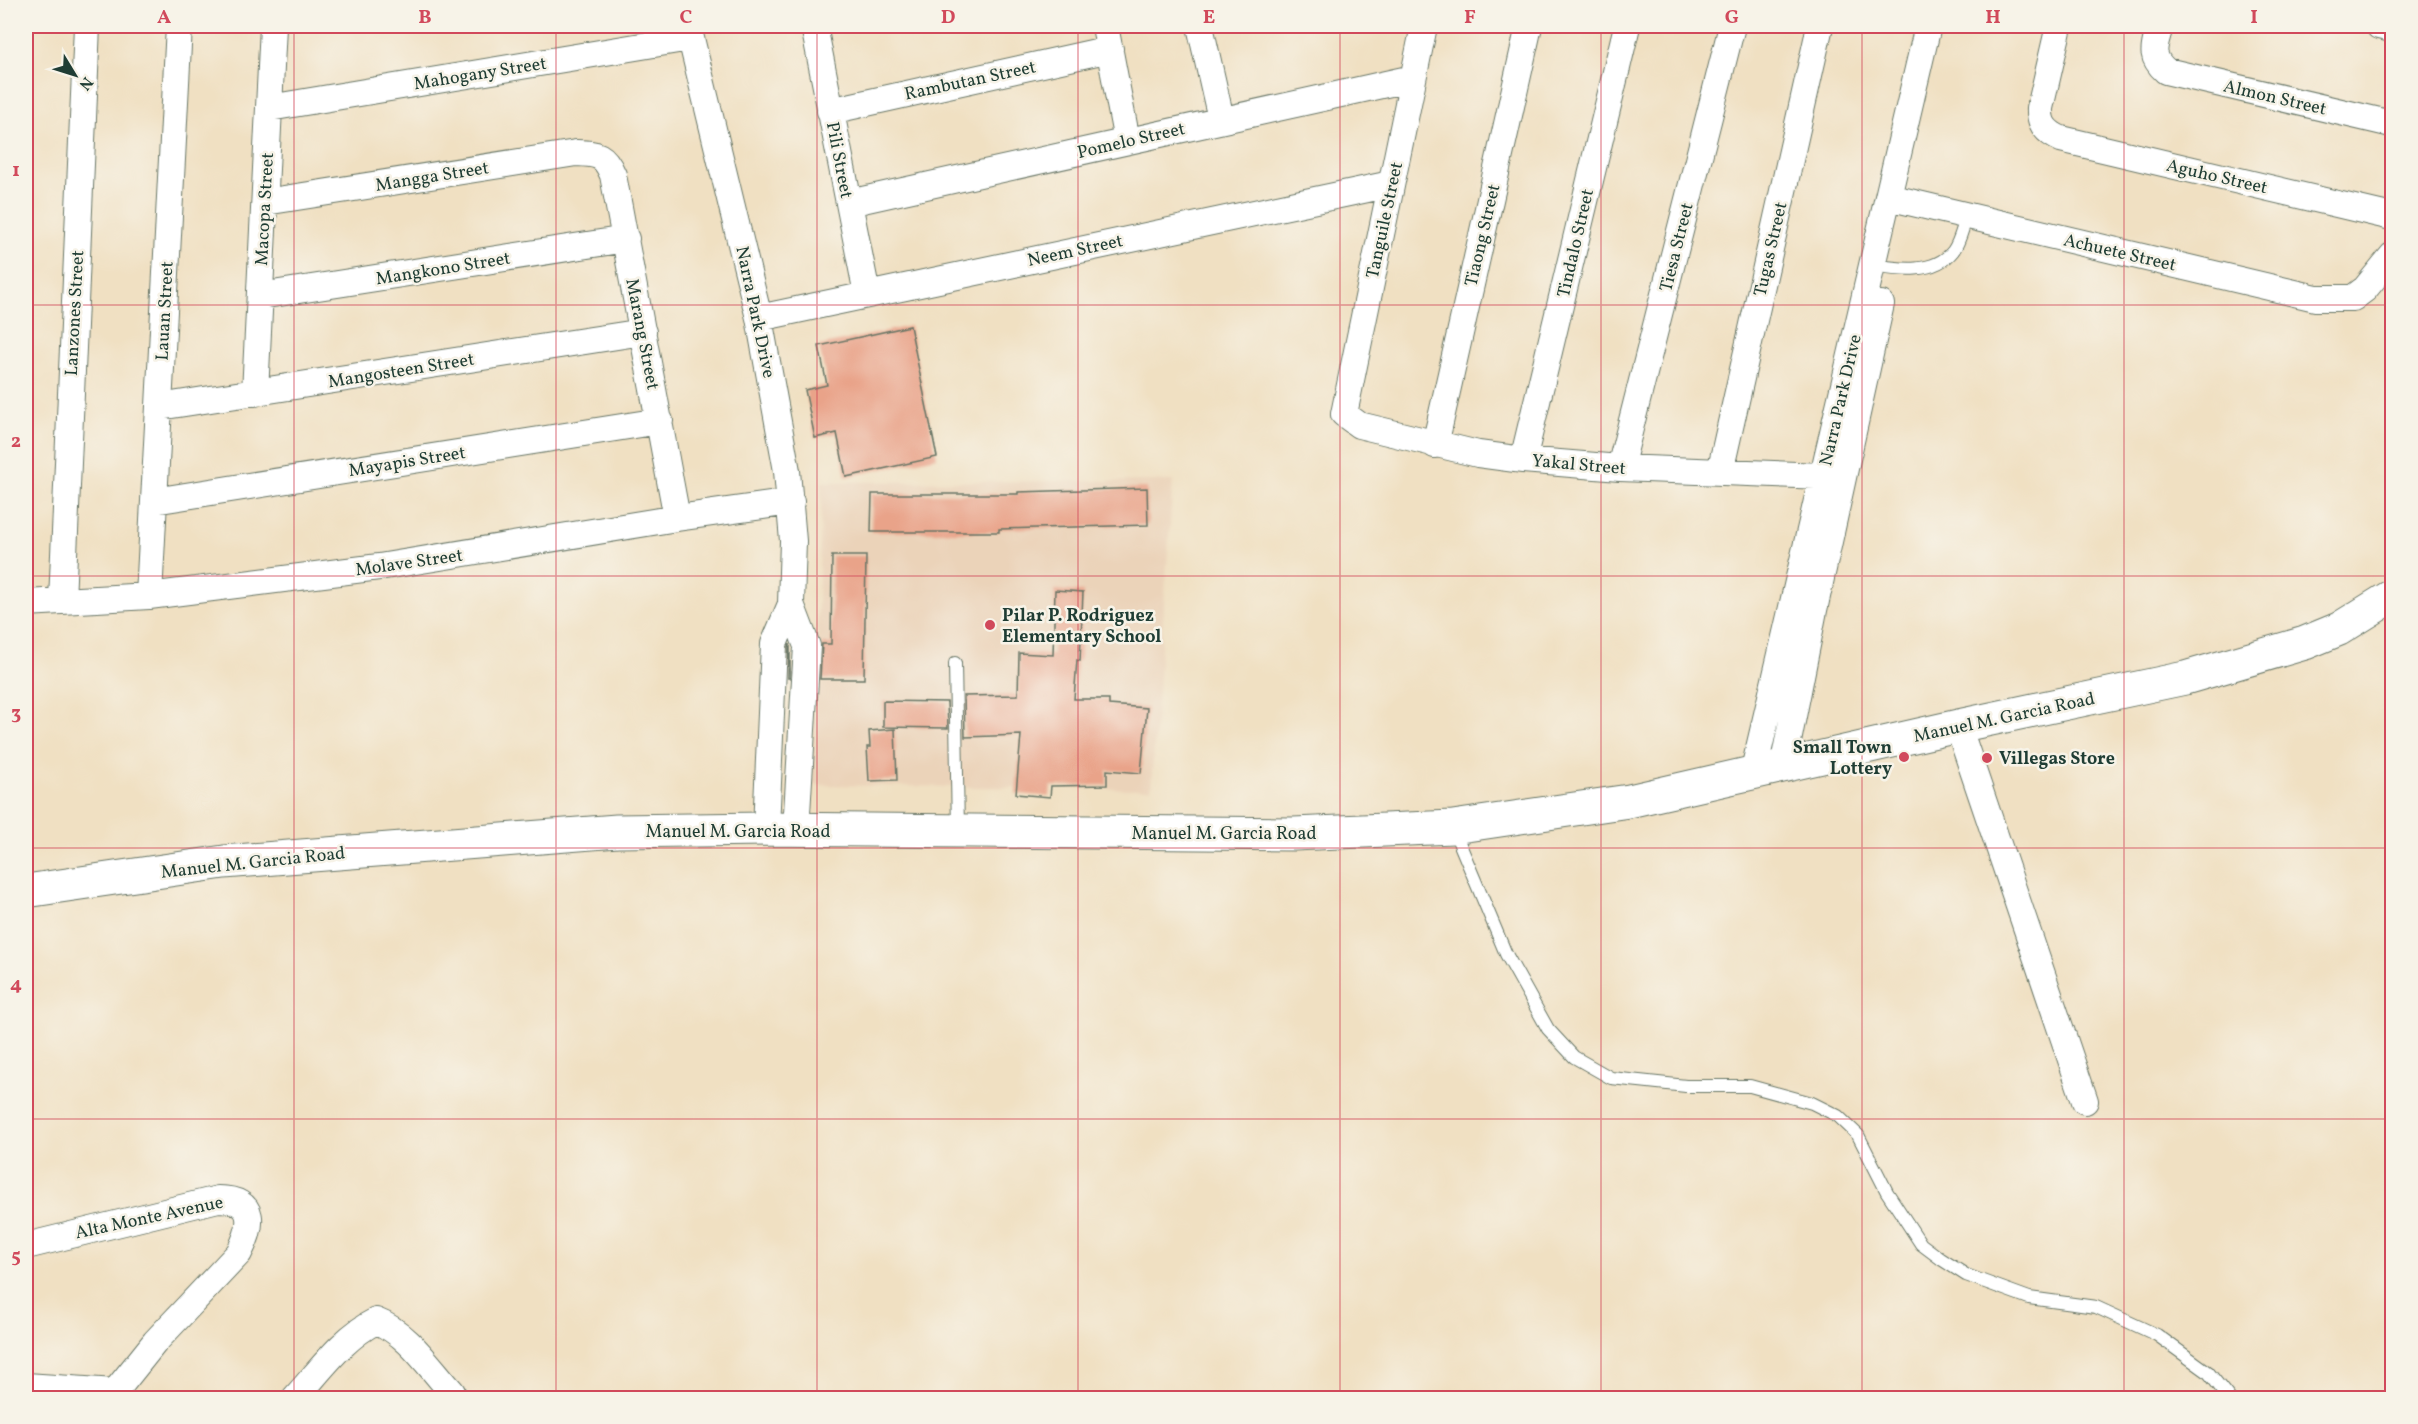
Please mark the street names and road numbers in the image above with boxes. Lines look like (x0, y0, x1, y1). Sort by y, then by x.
street label: Mahogany Street (412, 52, 548, 97)
street label: Rambutan Street (902, 55, 1038, 108)
street label: Almon Street (2221, 74, 2329, 122)
street label: Pomelo Street (1075, 117, 1188, 166)
street label: Pili Street (819, 120, 858, 201)
street label: Macopa Street (250, 152, 281, 266)
street label: Aguho Street (2164, 154, 2270, 201)
street label: Mangga Street (374, 156, 491, 199)
street label: Tanguile Street (1361, 160, 1410, 281)
street label: Tiaong Street (1460, 182, 1507, 289)
street label: Tindalo Street (1552, 187, 1601, 300)
street label: Tiesa Street (1654, 200, 1701, 295)
street label: Tugas Street (1748, 200, 1794, 299)
street label: Achuete Street (2061, 228, 2178, 279)
street label: Neem Street (1025, 229, 1125, 274)
street label: Narra Park Drive (728, 244, 781, 381)
street label: Mangkono Street (374, 247, 512, 292)
street label: Lanzones Street (60, 249, 91, 377)
street label: Lauan Street (150, 261, 181, 362)
street label: Marang Street (618, 276, 665, 392)
street label: Narra Park Drive (1814, 332, 1869, 469)
street label: Mangosteen Street (326, 348, 476, 395)
street label: Mayapis Street (347, 441, 468, 484)
street label: Yakal Street (1531, 449, 1627, 482)
street label: Molave Street (354, 544, 465, 583)
street label: Manuel M. Garcia Road (1911, 687, 2097, 750)
street label: Manuel M. Garcia Road (645, 820, 831, 845)
street label: Manuel M. Garcia Road (1131, 822, 1317, 847)
street label: Manuel M. Garcia Road (160, 841, 346, 886)
street label: Alta Monte Avenue (73, 1191, 226, 1246)

